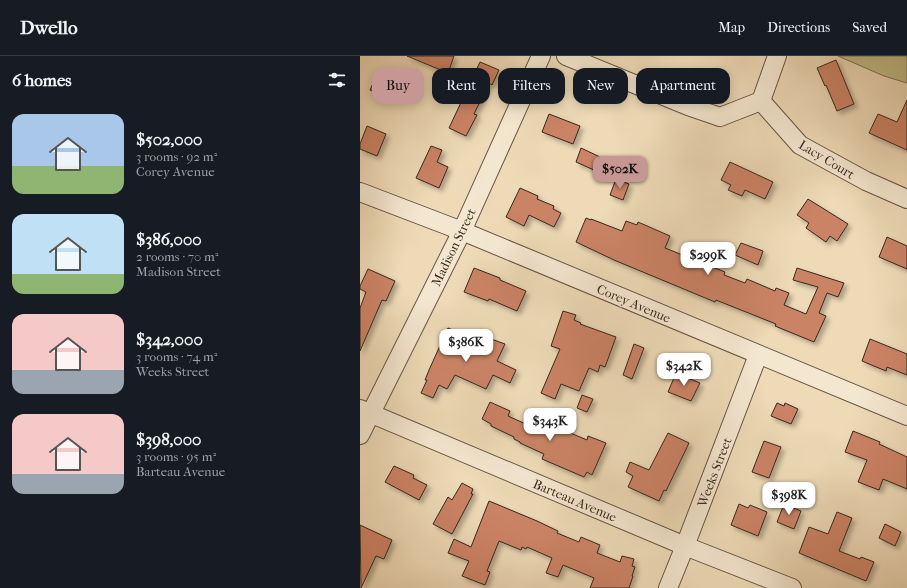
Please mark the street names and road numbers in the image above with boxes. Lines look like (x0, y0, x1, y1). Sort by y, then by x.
street label: Lacy Court (796, 137, 858, 182)
street label: Madison Street (428, 206, 479, 289)
street label: Corey Avenue (595, 281, 673, 326)
street label: Weeks Street (694, 435, 735, 510)
street label: Barteau Avenue (531, 476, 619, 525)

